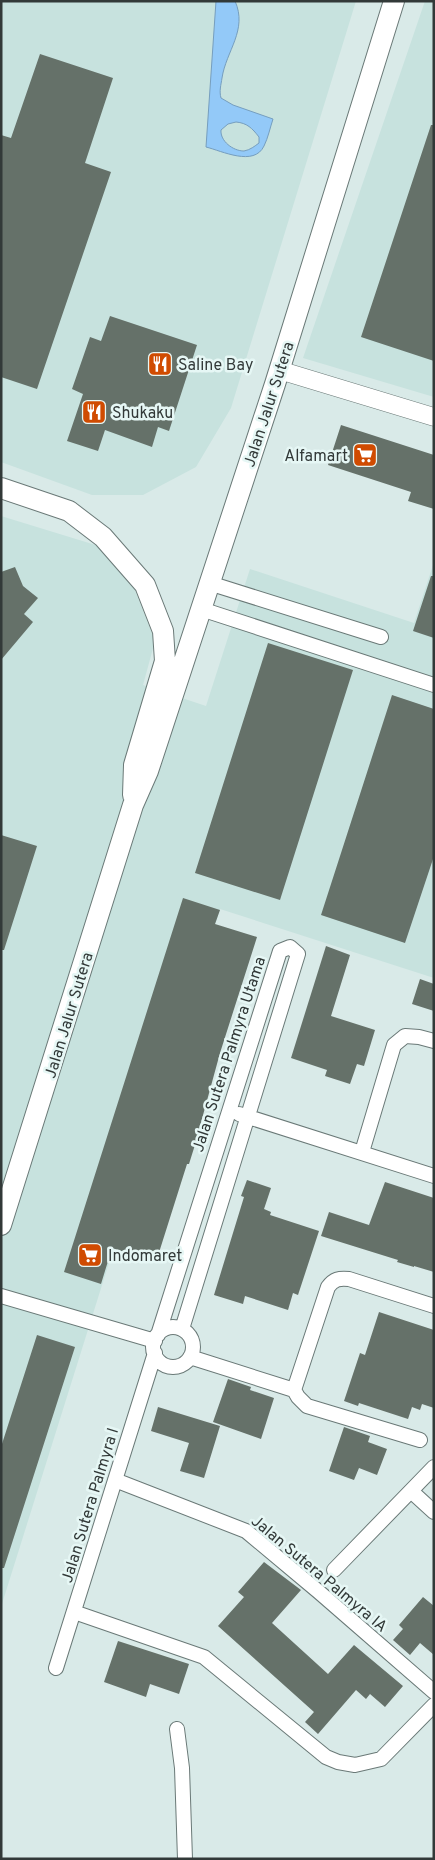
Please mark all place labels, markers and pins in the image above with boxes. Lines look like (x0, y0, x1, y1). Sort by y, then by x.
restaurant icon: Saline Bay (147, 351, 173, 377)
place label: Saline Bay (178, 356, 253, 376)
restaurant icon: Shukaku (81, 399, 107, 425)
place label: Shukaku (112, 404, 173, 424)
supermarket icon: Alfamart (352, 442, 378, 468)
place label: Alfamart (284, 447, 348, 467)
supermarket icon: Indomaret (77, 1242, 103, 1268)
place label: Indomaret (108, 1247, 182, 1267)

